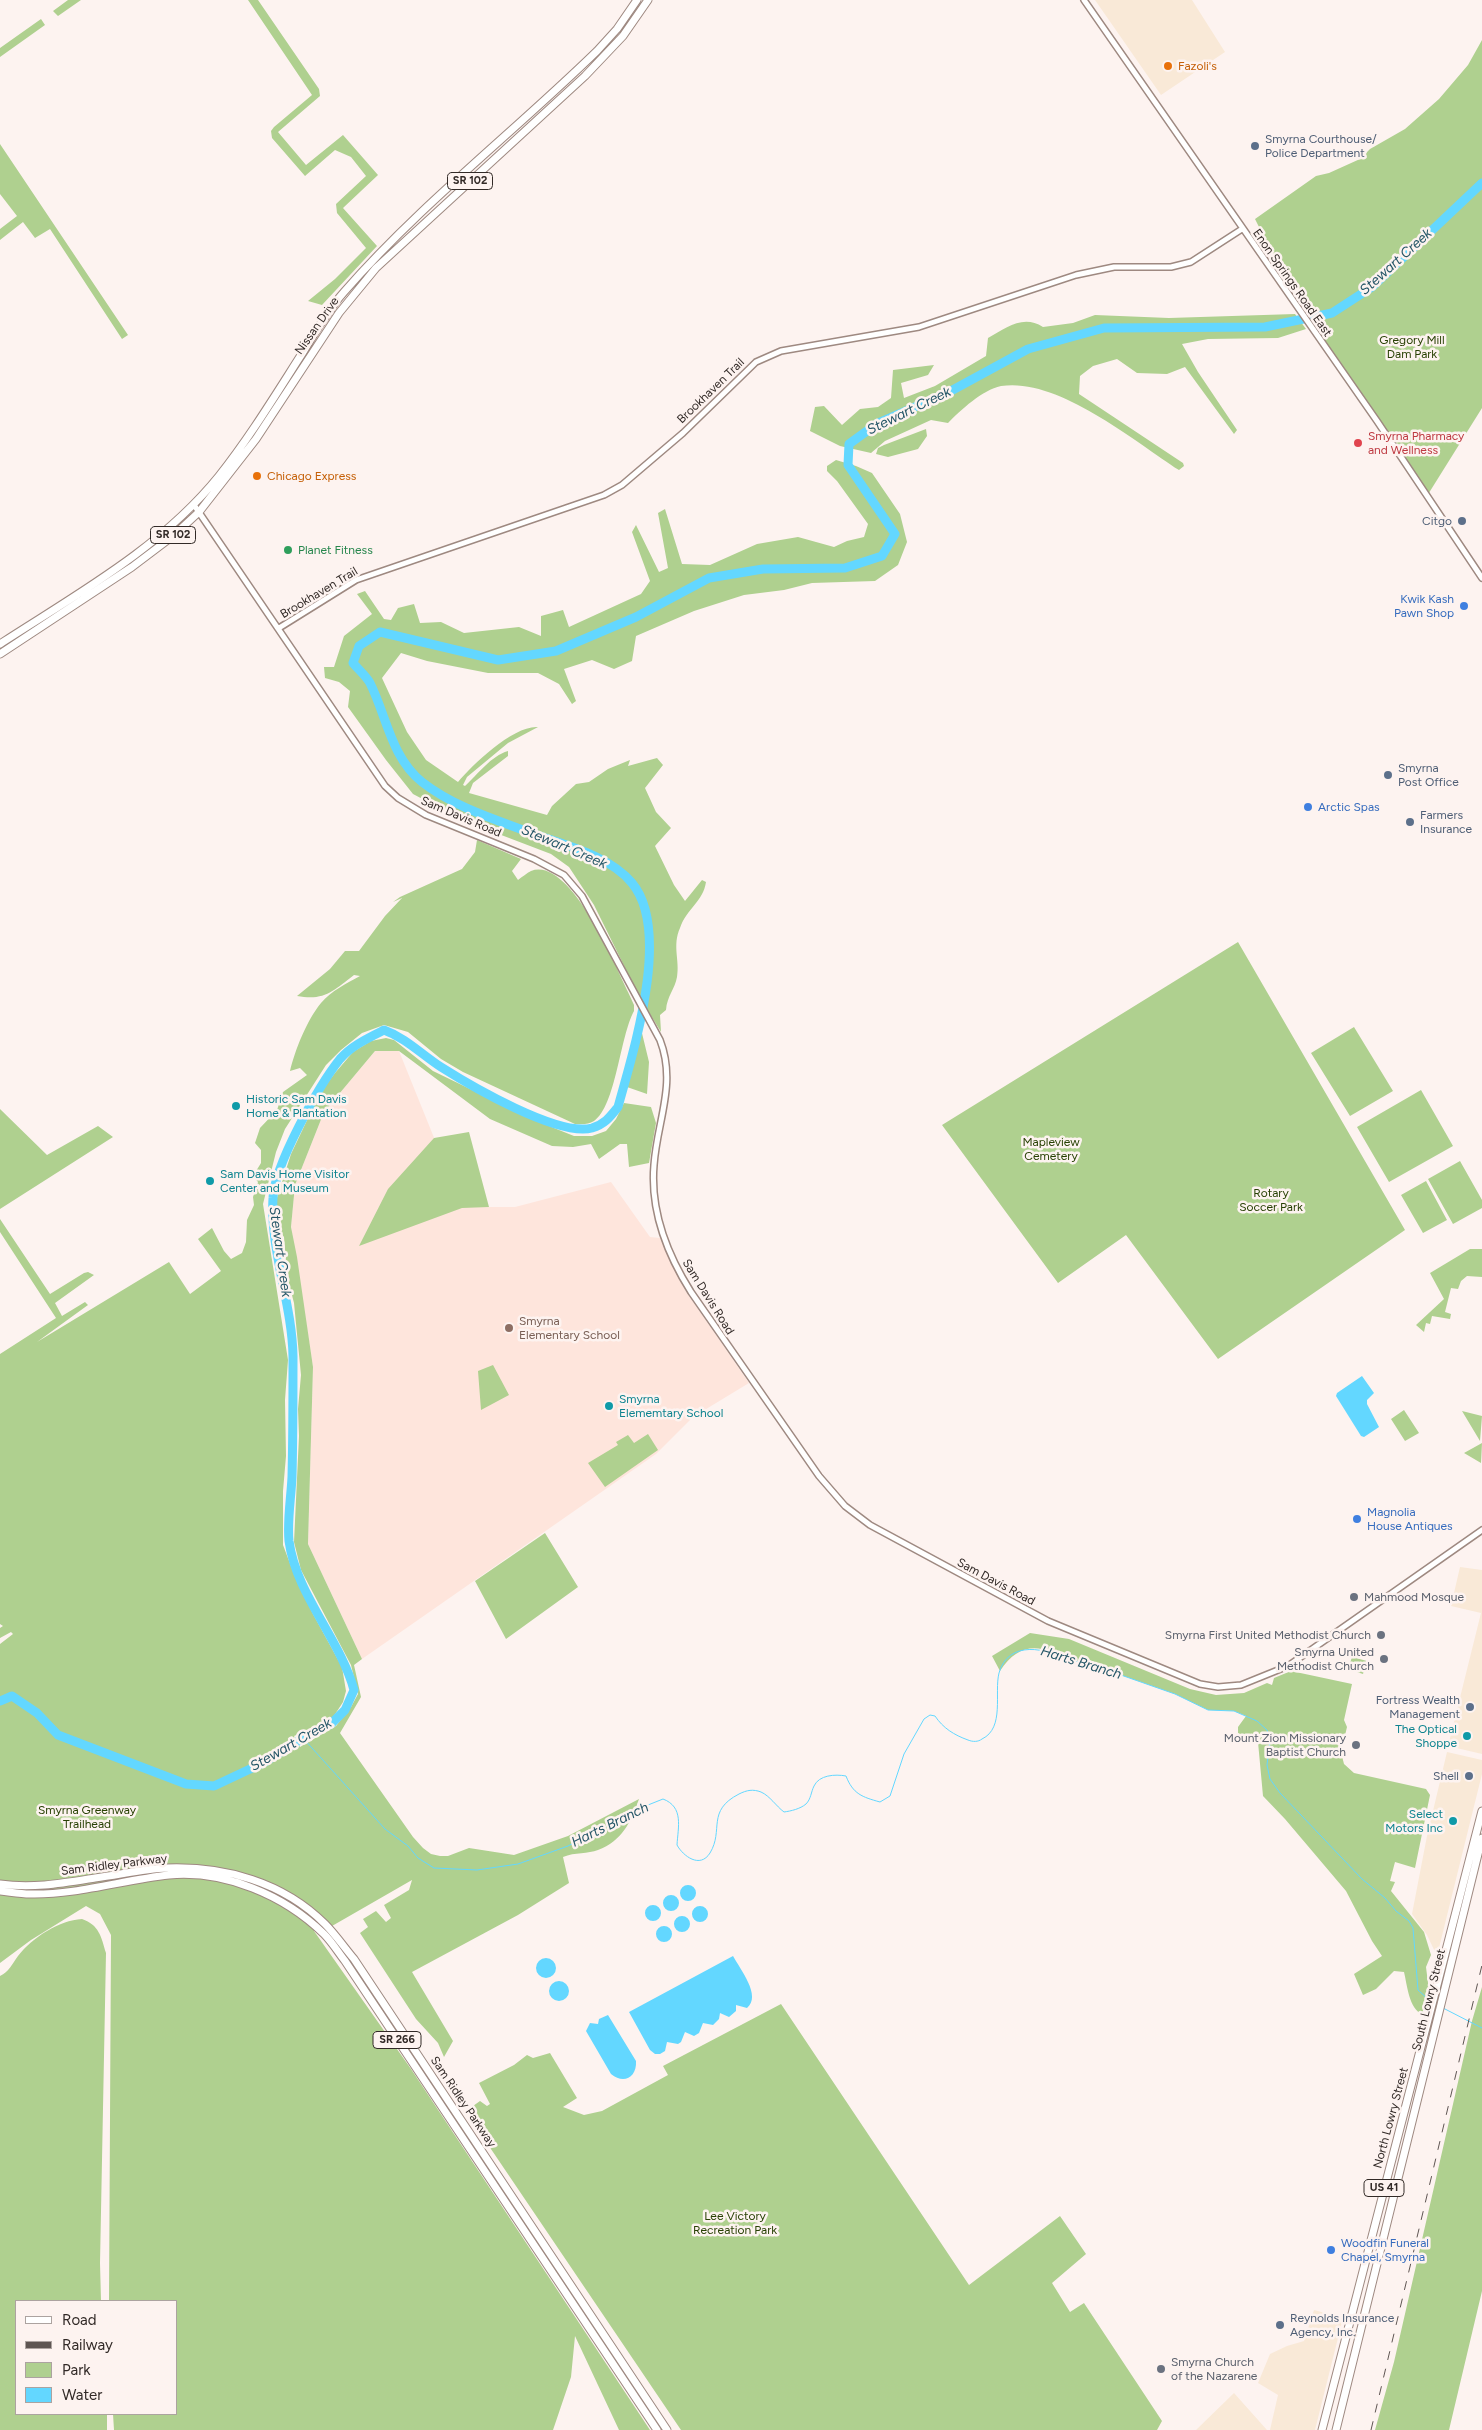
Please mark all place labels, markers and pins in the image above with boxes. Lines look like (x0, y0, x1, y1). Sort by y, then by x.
place label: Fazoli's (1178, 59, 1217, 73)
marker: Fazoli's (1162, 60, 1174, 72)
place label: Smyrna Courthouse/ Police Department (1265, 132, 1377, 160)
marker: Smyrna Courthouse/ Police Department (1249, 140, 1261, 152)
place label: Smyrna Pharmacy and Wellness (1368, 429, 1464, 457)
marker: Smyrna Pharmacy and Wellness (1352, 437, 1364, 449)
place label: Chicago Express (267, 469, 356, 483)
marker: Chicago Express (251, 470, 263, 482)
place label: Citgo (1422, 514, 1452, 528)
marker: Citgo (1456, 515, 1468, 527)
place label: Planet Fitness (298, 543, 373, 557)
marker: Planet Fitness (282, 544, 294, 556)
place label: Kwik Kash Pawn Shop (1394, 592, 1454, 620)
marker: Kwik Kash Pawn Shop (1458, 600, 1470, 612)
place label: Smyrna Post Office (1398, 761, 1459, 789)
marker: Smyrna Post Office (1382, 769, 1394, 781)
place label: Arctic Spas (1318, 800, 1380, 814)
marker: Arctic Spas (1302, 801, 1314, 813)
place label: Farmers Insurance (1420, 808, 1472, 836)
marker: Farmers Insurance (1404, 816, 1416, 828)
place label: Historic Sam Davis Home & Plantation (246, 1092, 347, 1120)
marker: Historic Sam Davis Home & Plantation (230, 1100, 242, 1112)
place label: Sam Davis Home Visitor Center and Museum (220, 1167, 349, 1195)
marker: Sam Davis Home Visitor Center and Museum (204, 1175, 216, 1187)
place label: Smyrna Elementary School (519, 1314, 620, 1342)
marker: Smyrna Elementary School (503, 1322, 515, 1334)
place label: Smyrna Elememtary School (619, 1392, 723, 1420)
marker: Smyrna Elememtary School (603, 1400, 615, 1412)
place label: Magnolia House Antiques (1367, 1505, 1453, 1533)
marker: Magnolia House Antiques (1351, 1513, 1363, 1525)
place label: Mahmood Mosque (1364, 1590, 1464, 1604)
marker: Mahmood Mosque (1348, 1591, 1360, 1603)
place label: Smyrna First United Methodist Church (1165, 1628, 1371, 1642)
marker: Smyrna First United Methodist Church (1375, 1629, 1387, 1641)
place label: Smyrna United Methodist Church (1277, 1645, 1374, 1673)
marker: Smyrna United Methodist Church (1378, 1653, 1390, 1665)
place label: Fortress Wealth Management (1376, 1693, 1460, 1721)
marker: Fortress Wealth Management (1464, 1701, 1476, 1713)
place label: The Optical Shoppe (1395, 1722, 1457, 1750)
marker: The Optical Shoppe (1461, 1730, 1473, 1742)
place label: Mount Zion Missionary Baptist Church (1224, 1731, 1346, 1759)
marker: Mount Zion Missionary Baptist Church (1350, 1739, 1362, 1751)
place label: Shell (1433, 1769, 1459, 1783)
marker: Shell (1463, 1770, 1475, 1782)
place label: Select Motors Inc (1385, 1807, 1443, 1835)
marker: Select Motors Inc (1447, 1815, 1459, 1827)
place label: Woodfin Funeral Chapel, Smyrna (1341, 2236, 1429, 2264)
marker: Woodfin Funeral Chapel, Smyrna (1325, 2244, 1337, 2256)
place label: Reynolds Insurance Agency, Inc. (1290, 2311, 1394, 2339)
marker: Reynolds Insurance Agency, Inc. (1274, 2319, 1286, 2331)
place label: Smyrna Church of the Nazarene (1171, 2355, 1257, 2383)
marker: Smyrna Church of the Nazarene (1155, 2363, 1167, 2375)

